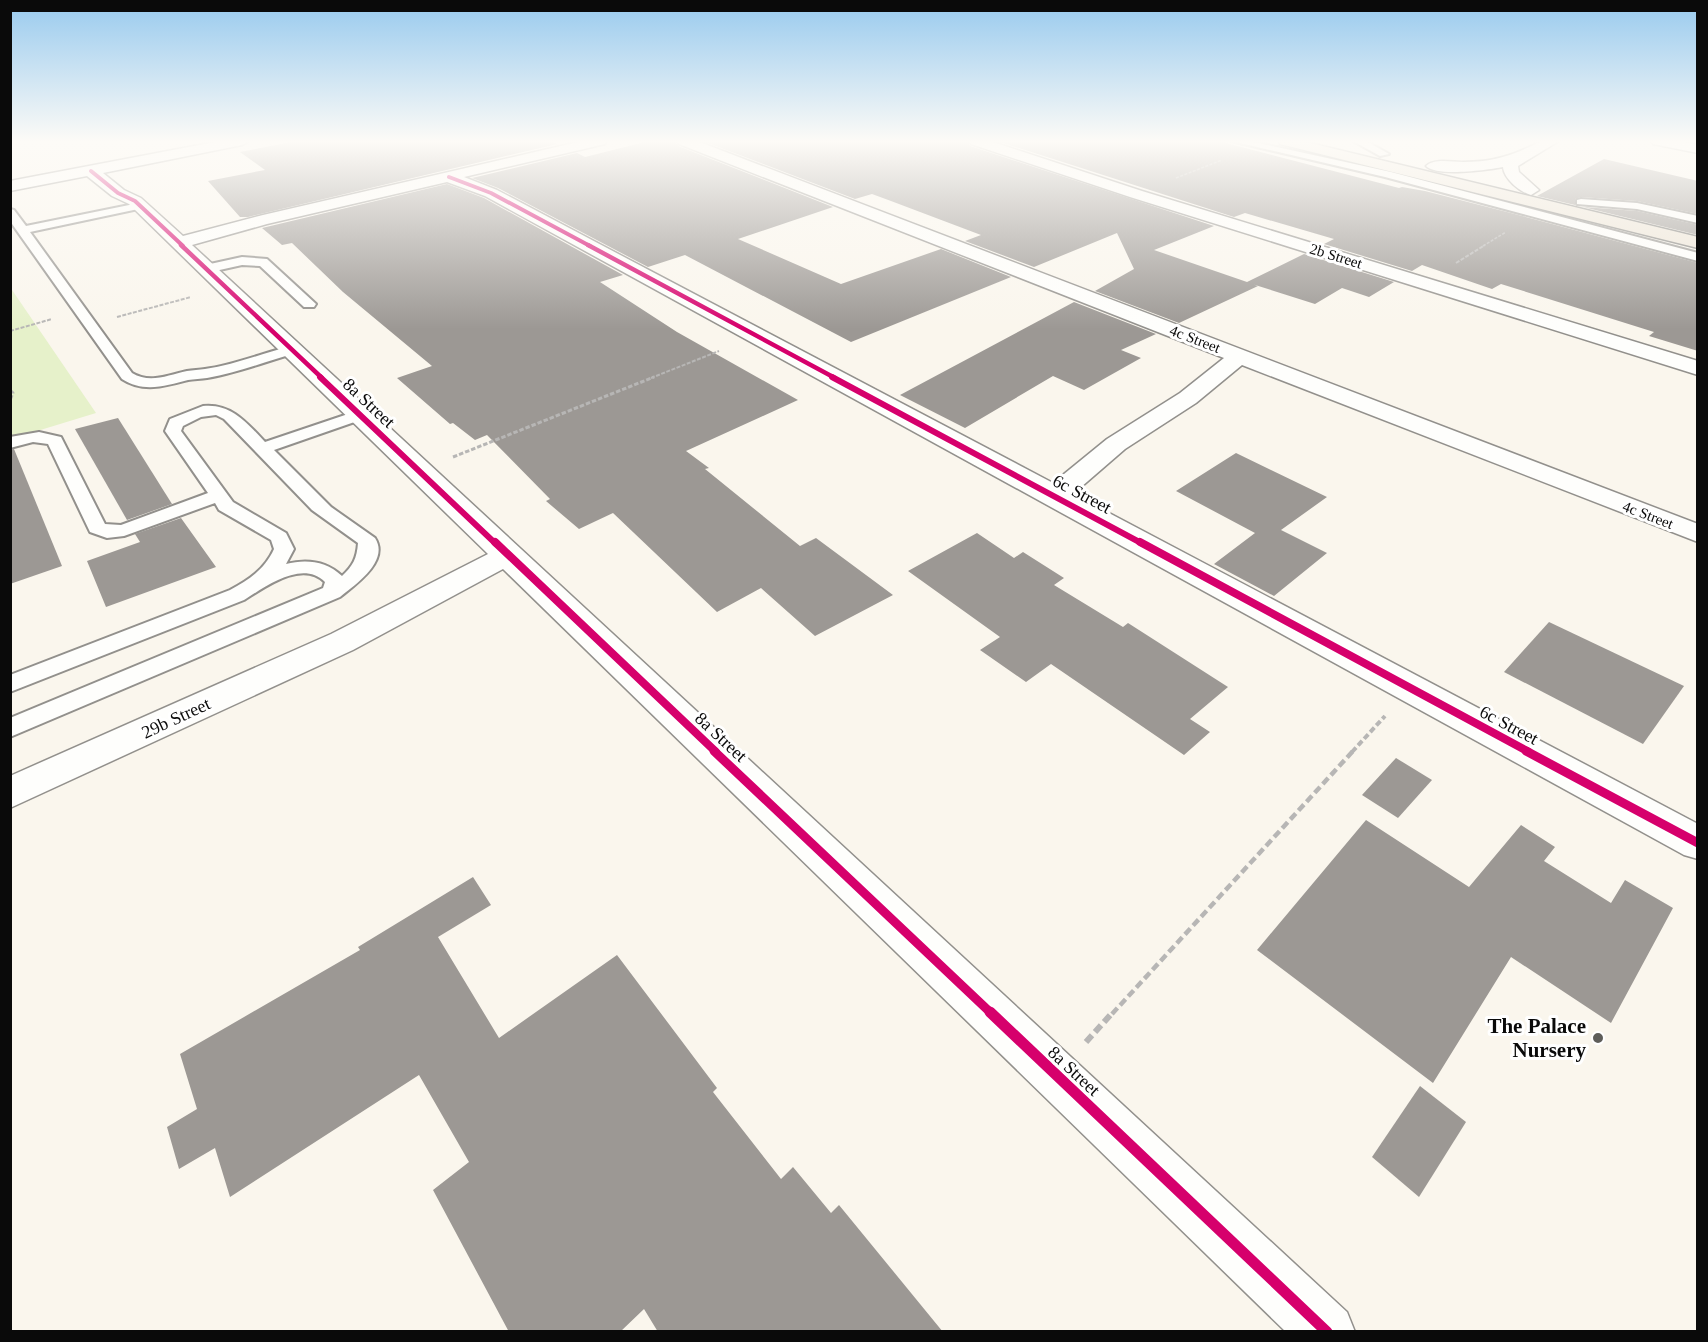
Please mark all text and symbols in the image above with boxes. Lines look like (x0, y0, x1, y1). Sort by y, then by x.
street label: 2b Street (1308, 240, 1365, 272)
street label: 4c Street (1167, 322, 1223, 356)
street label: 8a Street (339, 374, 399, 432)
street label: 6c Street (1049, 470, 1115, 518)
street label: 4c Street (1620, 498, 1676, 532)
street label: 29b Street (138, 693, 214, 743)
street label: 6c Street (1476, 701, 1542, 749)
street label: 8a Street (691, 708, 751, 766)
place label: The Palace Nursery (1487, 1014, 1586, 1062)
marker: The Palace Nursery (1591, 1031, 1605, 1045)
street label: 8a Street (1044, 1042, 1104, 1100)

